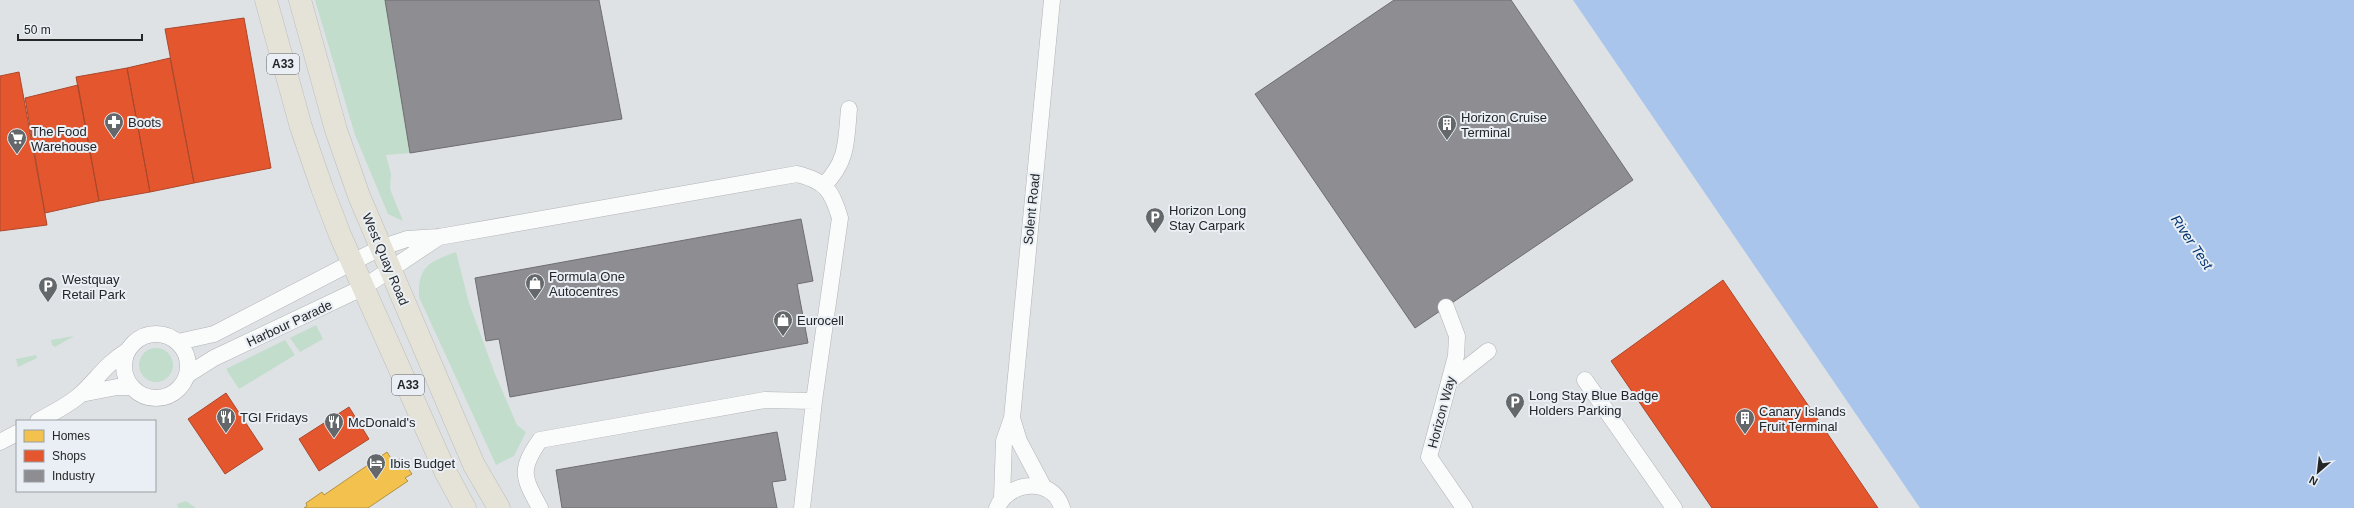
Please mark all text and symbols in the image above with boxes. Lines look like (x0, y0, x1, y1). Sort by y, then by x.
scale bar (18, 16, 142, 42)
text: 50 m (24, 23, 51, 37)
road number: A33 (267, 54, 299, 74)
place label: Horizon Cruise Terminal (1461, 110, 1547, 140)
pharmacy icon: Boots (103, 111, 125, 139)
building icon: Horizon Cruise Terminal (1436, 113, 1458, 141)
place label: Boots (128, 115, 162, 130)
place label: The Food Warehouse (31, 124, 97, 154)
supermarket icon: The Food Warehouse (6, 127, 28, 155)
street label: Solent Road (1020, 173, 1043, 245)
place label: Horizon Long Stay Carpark (1169, 203, 1246, 233)
parking icon: Horizon Long Stay Carpark (1144, 206, 1166, 234)
street label: West Quay Road (359, 211, 412, 308)
water label: River Test (2168, 212, 2217, 273)
place label: Formula One Autocentres (549, 269, 625, 299)
place label: Westquay Retail Park (62, 272, 126, 302)
shop icon: Formula One Autocentres (524, 272, 546, 300)
parking icon: Westquay Retail Park (37, 275, 59, 303)
street label: Harbour Parade (244, 297, 334, 350)
shop icon: Eurocell (772, 309, 794, 337)
place label: Eurocell (797, 313, 844, 328)
street label: Horizon Way (1425, 374, 1458, 450)
road number: A33 (392, 375, 424, 395)
place label: Long Stay Blue Badge Holders Parking (1529, 388, 1658, 418)
parking icon: Long Stay Blue Badge Holders Parking (1504, 391, 1526, 419)
place label: Canary Islands Fruit Terminal (1759, 404, 1846, 434)
restaurant icon: TGI Fridays (215, 406, 237, 434)
building icon: Canary Islands Fruit Terminal (1734, 407, 1756, 435)
place label: TGI Fridays (240, 410, 308, 425)
restaurant icon: McDonald's (323, 411, 345, 439)
place label: McDonald's (348, 415, 416, 430)
legend (16, 420, 156, 492)
text: Homes (52, 429, 90, 443)
text: Shops (52, 449, 86, 463)
hotel icon: Ibis Budget (365, 452, 387, 480)
north arrow (2298, 452, 2338, 492)
place label: Ibis Budget (390, 456, 455, 471)
text: Industry (52, 469, 95, 483)
text: N (2307, 474, 2320, 488)

